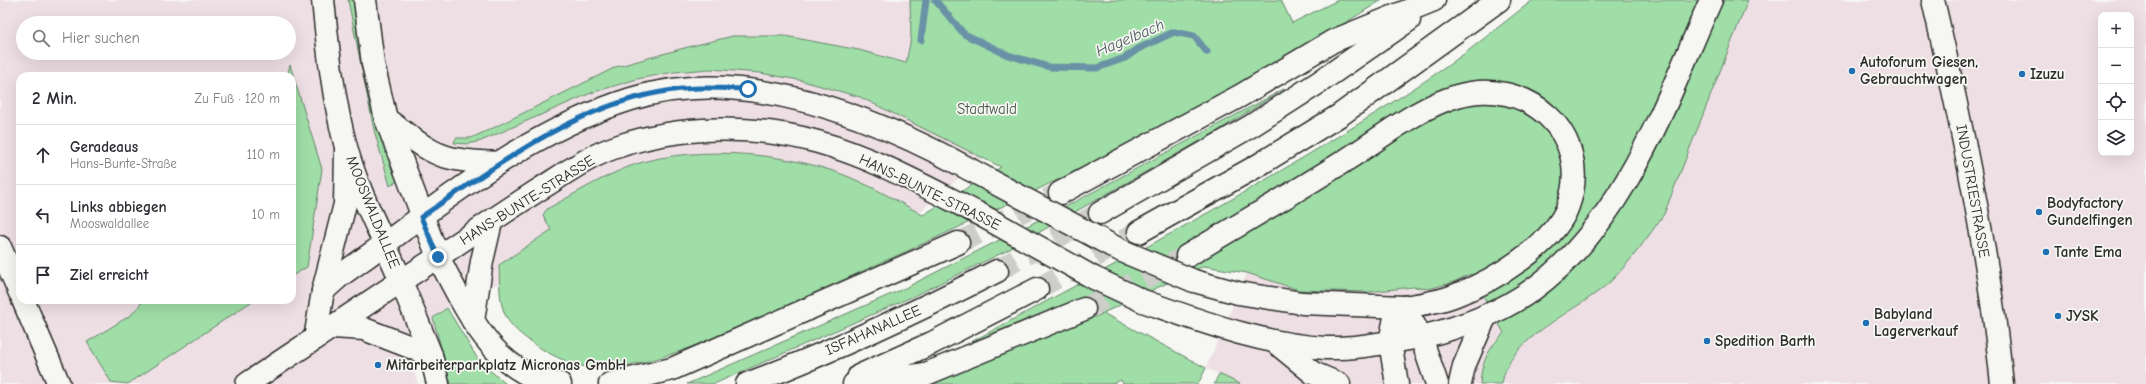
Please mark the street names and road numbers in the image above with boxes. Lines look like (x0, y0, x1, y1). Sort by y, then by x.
street label: INDUSTRIESTRASSE (1952, 123, 1994, 259)
street label: HANS-BUNTE-STRASSE (856, 150, 1004, 234)
street label: HANS-BUNTE-STRASSE (456, 151, 598, 249)
street label: MOOSWALDALLEE (342, 153, 404, 271)
street label: ISFAHANALLEE (822, 301, 924, 359)

